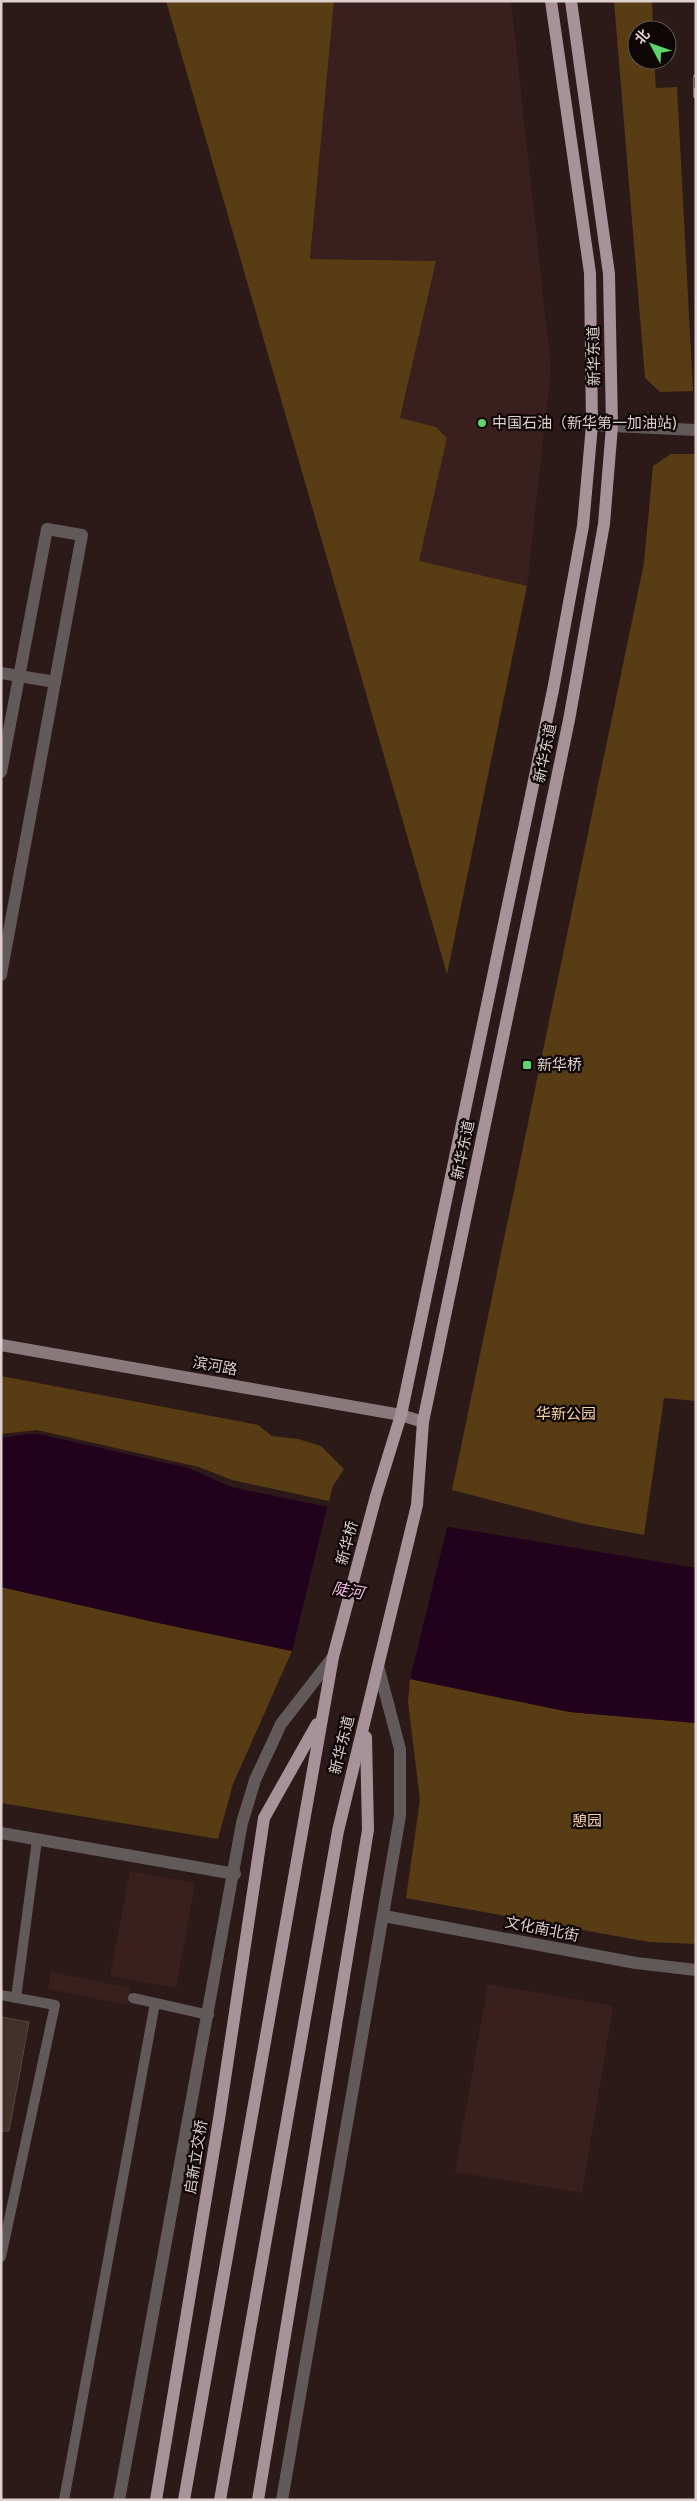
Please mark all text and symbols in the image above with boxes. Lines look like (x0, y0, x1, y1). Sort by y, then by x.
north arrow (627, 20, 677, 70)
text: 北 (631, 25, 653, 47)
street label: 新华东道 (583, 326, 604, 386)
place label: 中国石油（新华第一加油站) (492, 413, 677, 432)
marker: 中国石油（新华第一加油站) (476, 417, 488, 429)
street label: 新华东道 (529, 722, 560, 784)
place label: 新华桥 (537, 1055, 582, 1074)
marker: 新华桥 (521, 1059, 533, 1071)
street label: 新华东道 (447, 1119, 478, 1181)
street label: 滨河路 (191, 1352, 239, 1379)
park label: 华新公园 (536, 1404, 596, 1423)
street label: 新华桥 (332, 1519, 362, 1567)
water label: 陡河 (330, 1577, 368, 1603)
street label: 新华东道 (325, 1713, 358, 1776)
park label: 憩园 (572, 1811, 602, 1830)
street label: 文化南北街 (503, 1912, 581, 1945)
street label: 启新立交桥 (180, 2118, 211, 2195)

